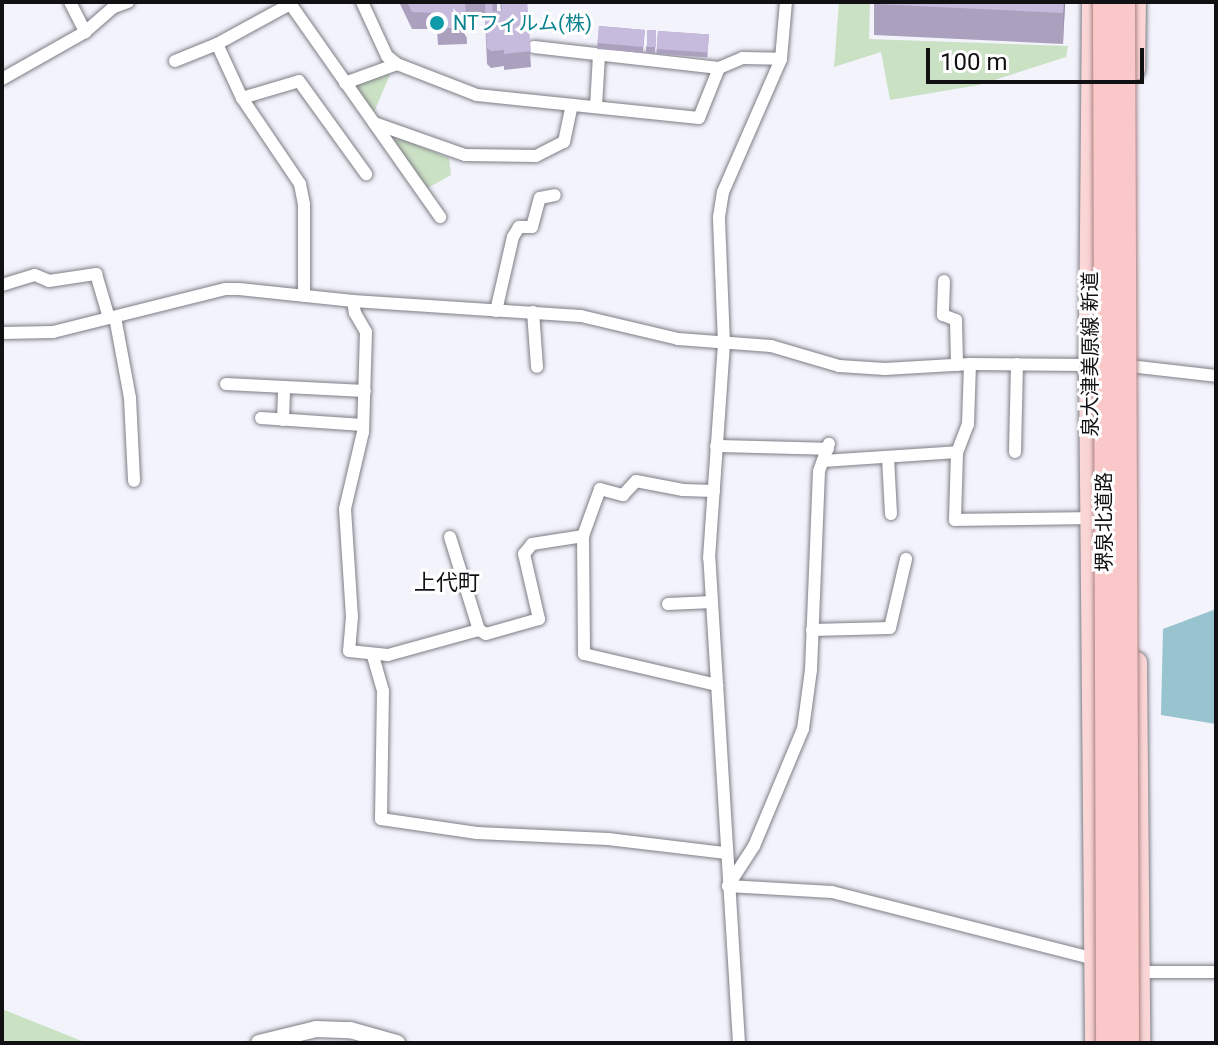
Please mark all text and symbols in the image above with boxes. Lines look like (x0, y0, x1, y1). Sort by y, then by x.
place label: NTフィルム(株) (453, 11, 593, 35)
marker: NTフィルム(株) (428, 14, 446, 32)
scale bar (930, 32, 1148, 82)
text: 100 m (940, 48, 1007, 76)
street label: 泉大津美原線 新道 (1078, 272, 1102, 436)
street label: 堺泉北道路 (1092, 472, 1116, 572)
district label: 上代町 (414, 570, 480, 596)

